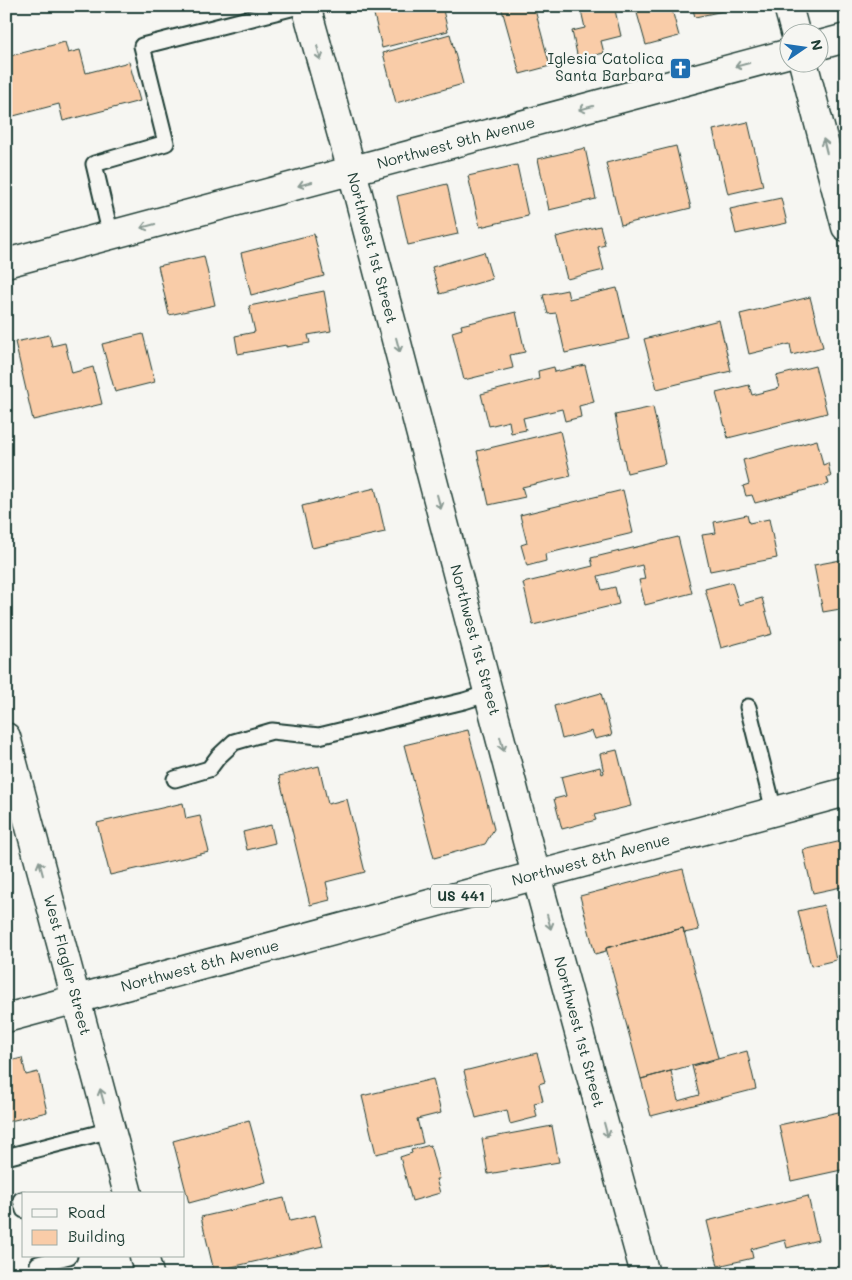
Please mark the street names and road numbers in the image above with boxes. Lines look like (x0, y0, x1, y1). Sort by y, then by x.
street label: Northwest 9th Avenue (375, 111, 537, 173)
street label: Northwest 1st Street (343, 170, 403, 325)
street label: Northwest 1st Street (446, 562, 506, 717)
street label: Northwest 8th Avenue (509, 828, 672, 890)
road number: US 441 (431, 884, 491, 908)
street label: West Flagler Street (40, 892, 96, 1037)
street label: Northwest 8th Avenue (118, 934, 281, 996)
street label: Northwest 1st Street (550, 954, 610, 1109)

